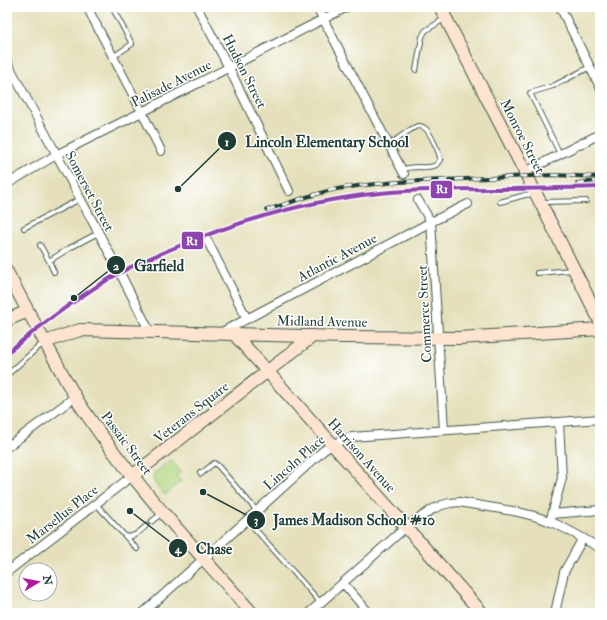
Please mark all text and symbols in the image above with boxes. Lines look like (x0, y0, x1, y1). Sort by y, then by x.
street label: Hudson Street (219, 31, 271, 112)
street label: Palisade Avenue (128, 56, 214, 111)
street label: Monroe Street (496, 96, 549, 177)
callout: Lincoln Elementary School (217, 128, 417, 155)
text: Lincoln Elementary School (245, 133, 409, 153)
text: 1 (225, 135, 229, 150)
street label: Somerset Street (61, 148, 118, 235)
line badge: R1 (430, 180, 453, 199)
text: R1 (436, 183, 448, 196)
street label: Atlantic Avenue (294, 229, 380, 286)
line badge: R1 (181, 231, 204, 250)
text: R1 (186, 235, 198, 248)
callout: Garfield (106, 252, 192, 279)
text: Garfield (134, 257, 185, 276)
text: 2 (113, 259, 119, 274)
street label: Commerce Street (413, 264, 436, 363)
street label: Midland Avenue (276, 312, 368, 331)
street label: Veterans Square (151, 378, 232, 447)
street label: Passaic Street (97, 408, 156, 479)
street label: Harrison Avenue (324, 415, 399, 496)
street label: Lincoln Place (260, 431, 329, 494)
street label: Marsellus Place (23, 481, 102, 548)
callout: James Madison School #10 (246, 506, 443, 533)
text: James Madison School #10 (272, 511, 435, 531)
text: 3 (254, 513, 259, 528)
callout: Chase (168, 535, 240, 562)
text: Chase (196, 540, 233, 559)
text: 4 (174, 542, 183, 557)
north arrow (18, 562, 58, 602)
text: N (40, 573, 55, 587)

